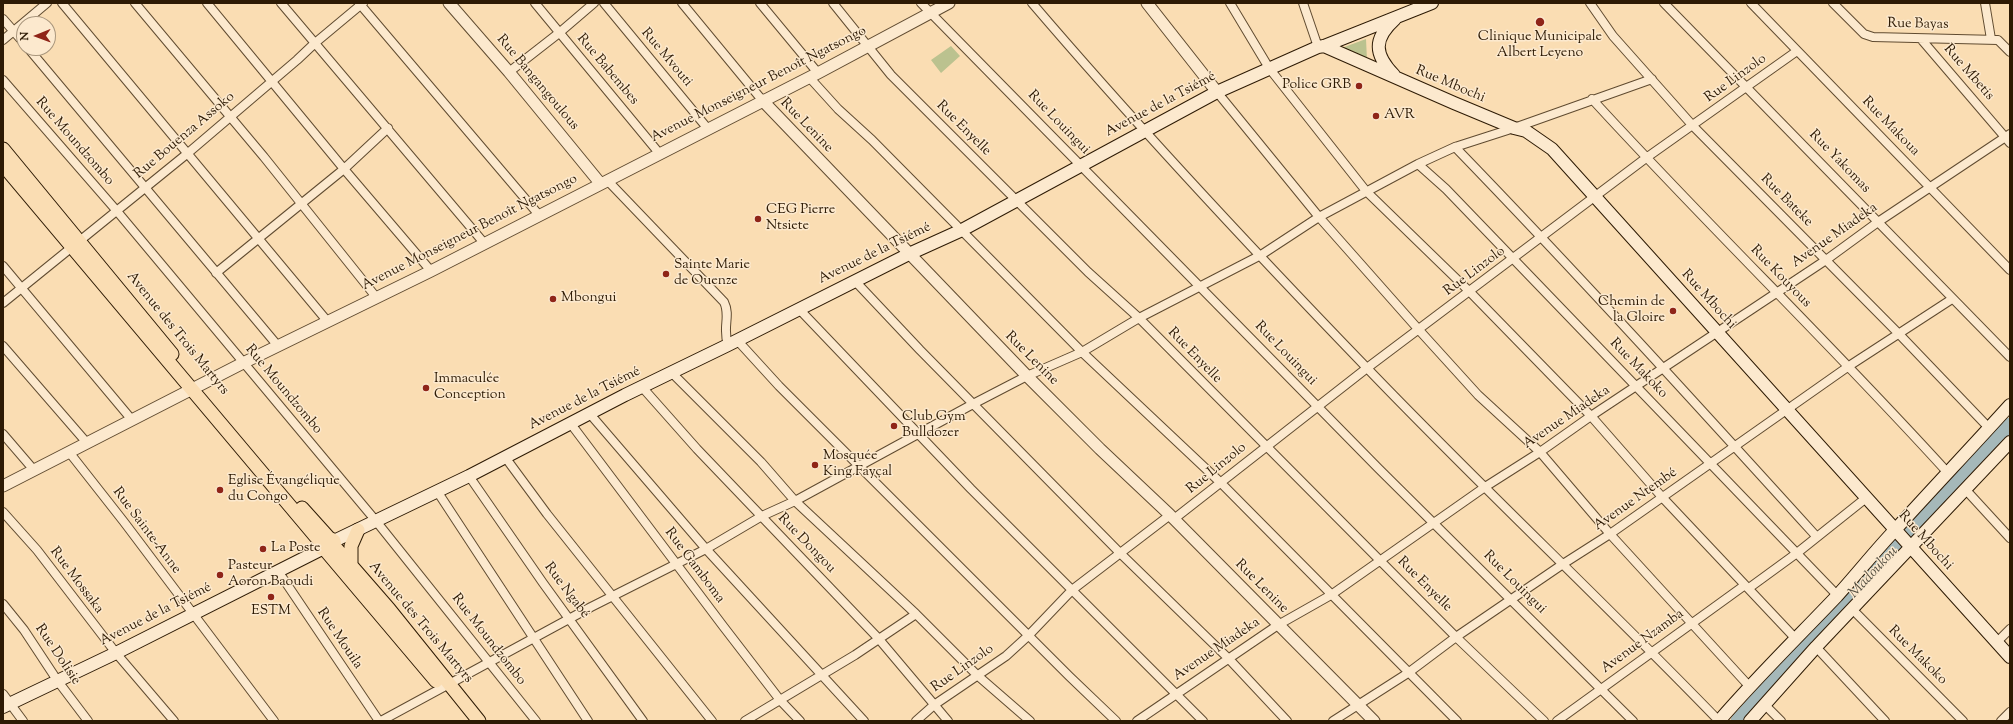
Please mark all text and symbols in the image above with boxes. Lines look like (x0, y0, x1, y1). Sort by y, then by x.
north arrow (16, 16, 56, 56)
marker: Clinique Municipale Albert Leyeno (1534, 16, 1546, 28)
street label: Rue Bayas (1887, 16, 1949, 34)
street label: Avenue Monseigneur Benoît Ngatsongo (648, 23, 870, 147)
street label: Rue Mvouti (637, 25, 695, 91)
place label: Clinique Municipale Albert Leyeno (1478, 30, 1602, 62)
street label: Rue Babembes (572, 31, 642, 109)
text: N (17, 32, 33, 41)
street label: Rue Bangangoulous (492, 32, 582, 134)
street label: Rue Mbetis (1939, 42, 1997, 104)
street label: Rue Linzolo (1702, 51, 1770, 107)
street label: Rue Mbochi (1413, 63, 1487, 107)
street label: Avenue de la Tsiémé (1103, 69, 1219, 141)
place label: Police GRB (1282, 78, 1351, 94)
marker: Police GRB (1354, 81, 1364, 91)
street label: Rue Louingui (1023, 88, 1093, 158)
street label: Rue Bouenza Assoko (131, 89, 239, 183)
street label: Rue Moundzombo (31, 94, 117, 190)
street label: Rue Makoua (1858, 94, 1922, 160)
street label: Rue Lenine (776, 95, 836, 157)
street label: Rue Enyelle (932, 98, 994, 160)
place label: AVR (1384, 108, 1415, 124)
marker: AVR (1371, 111, 1381, 121)
street label: Rue Yakomas (1805, 127, 1873, 197)
street label: Avenue Monseigneur Benoît Ngatsongo (359, 171, 581, 295)
street label: Rue Bateke (1756, 171, 1816, 231)
street label: Avenue Miadeka (1789, 200, 1881, 272)
place label: CEG Pierre Ntsiete (766, 203, 835, 236)
marker: CEG Pierre Ntsiete (753, 214, 763, 224)
street label: Avenue de la Tsiémé (816, 220, 934, 288)
street label: Rue Kouyous (1746, 242, 1814, 312)
street label: Rue Linzolo (1441, 244, 1509, 300)
place label: Sainte Marie de Ouenze (674, 258, 750, 290)
street label: Rue Mbochi (1677, 267, 1739, 333)
street label: Avenue des Trois Martyrs (122, 269, 232, 399)
marker: Sainte Marie de Ouenze (661, 269, 671, 279)
place label: Mbongui (561, 291, 616, 307)
marker: Mbongui (548, 294, 558, 304)
place label: Chemin de la Gloire (1598, 295, 1665, 328)
marker: Chemin de la Gloire (1668, 306, 1678, 316)
street label: Rue Louingui (1250, 319, 1320, 389)
street label: Rue Enyelle (1163, 325, 1225, 387)
street label: Rue Lenine (1001, 329, 1061, 389)
street label: Rue Makoko (1605, 336, 1671, 402)
street label: Rue Moundzombo (241, 342, 325, 438)
street label: Avenue de la Tsiémé (526, 364, 644, 434)
place label: Immaculée Conception (434, 372, 506, 404)
marker: Immaculée Conception (421, 383, 431, 393)
street label: Avenue Miadeka (1520, 383, 1614, 453)
place label: Club Gym Bulldozer (902, 410, 966, 442)
marker: Club Gym Bulldozer (889, 421, 899, 431)
street label: Rue Linzolo (1184, 440, 1250, 498)
place label: Mosquée King Fayçal (823, 449, 892, 482)
marker: Mosquée King Fayçal (810, 460, 820, 470)
street label: Avenue Ntembé (1591, 465, 1681, 535)
place label: Eglise Évangélique du Congo (228, 474, 340, 506)
street label: Rue Sainte-Anne (108, 484, 184, 578)
marker: Eglise Évangélique du Congo (215, 485, 225, 495)
street label: Rue Mbochi (1894, 508, 1956, 574)
street label: Rue Dongou (773, 511, 839, 577)
street label: Rue Gamboma (660, 525, 728, 607)
place label: La Poste (271, 541, 321, 557)
water label: Madoukou (1845, 543, 1903, 603)
street label: Rue Mossaka (45, 544, 107, 618)
marker: La Poste (258, 544, 268, 554)
street label: Rue Louingui (1479, 548, 1549, 618)
street label: Rue Enyelle (1393, 554, 1455, 616)
street label: Rue Lenine (1231, 557, 1291, 617)
place label: Pasteur Aoron Baoudi (228, 559, 313, 592)
street label: Avenue des Trois Martyrs (364, 559, 476, 687)
street label: Rue Ngabé (540, 560, 592, 622)
marker: Pasteur Aoron Baoudi (215, 570, 225, 580)
street label: Avenue de la Tsiémé (97, 580, 215, 650)
street label: Rue Moundzombo (447, 591, 529, 689)
marker: ESTM (266, 592, 276, 602)
place label: ESTM (251, 604, 291, 620)
street label: Rue Mouila (312, 605, 366, 673)
street label: Avenue Nzamba (1598, 606, 1688, 678)
street label: Avenue Miadeka (1170, 615, 1264, 685)
street label: Rue Dolisie (31, 621, 83, 689)
street label: Rue Makoko (1884, 623, 1950, 689)
street label: Rue Linzolo (929, 641, 997, 697)

